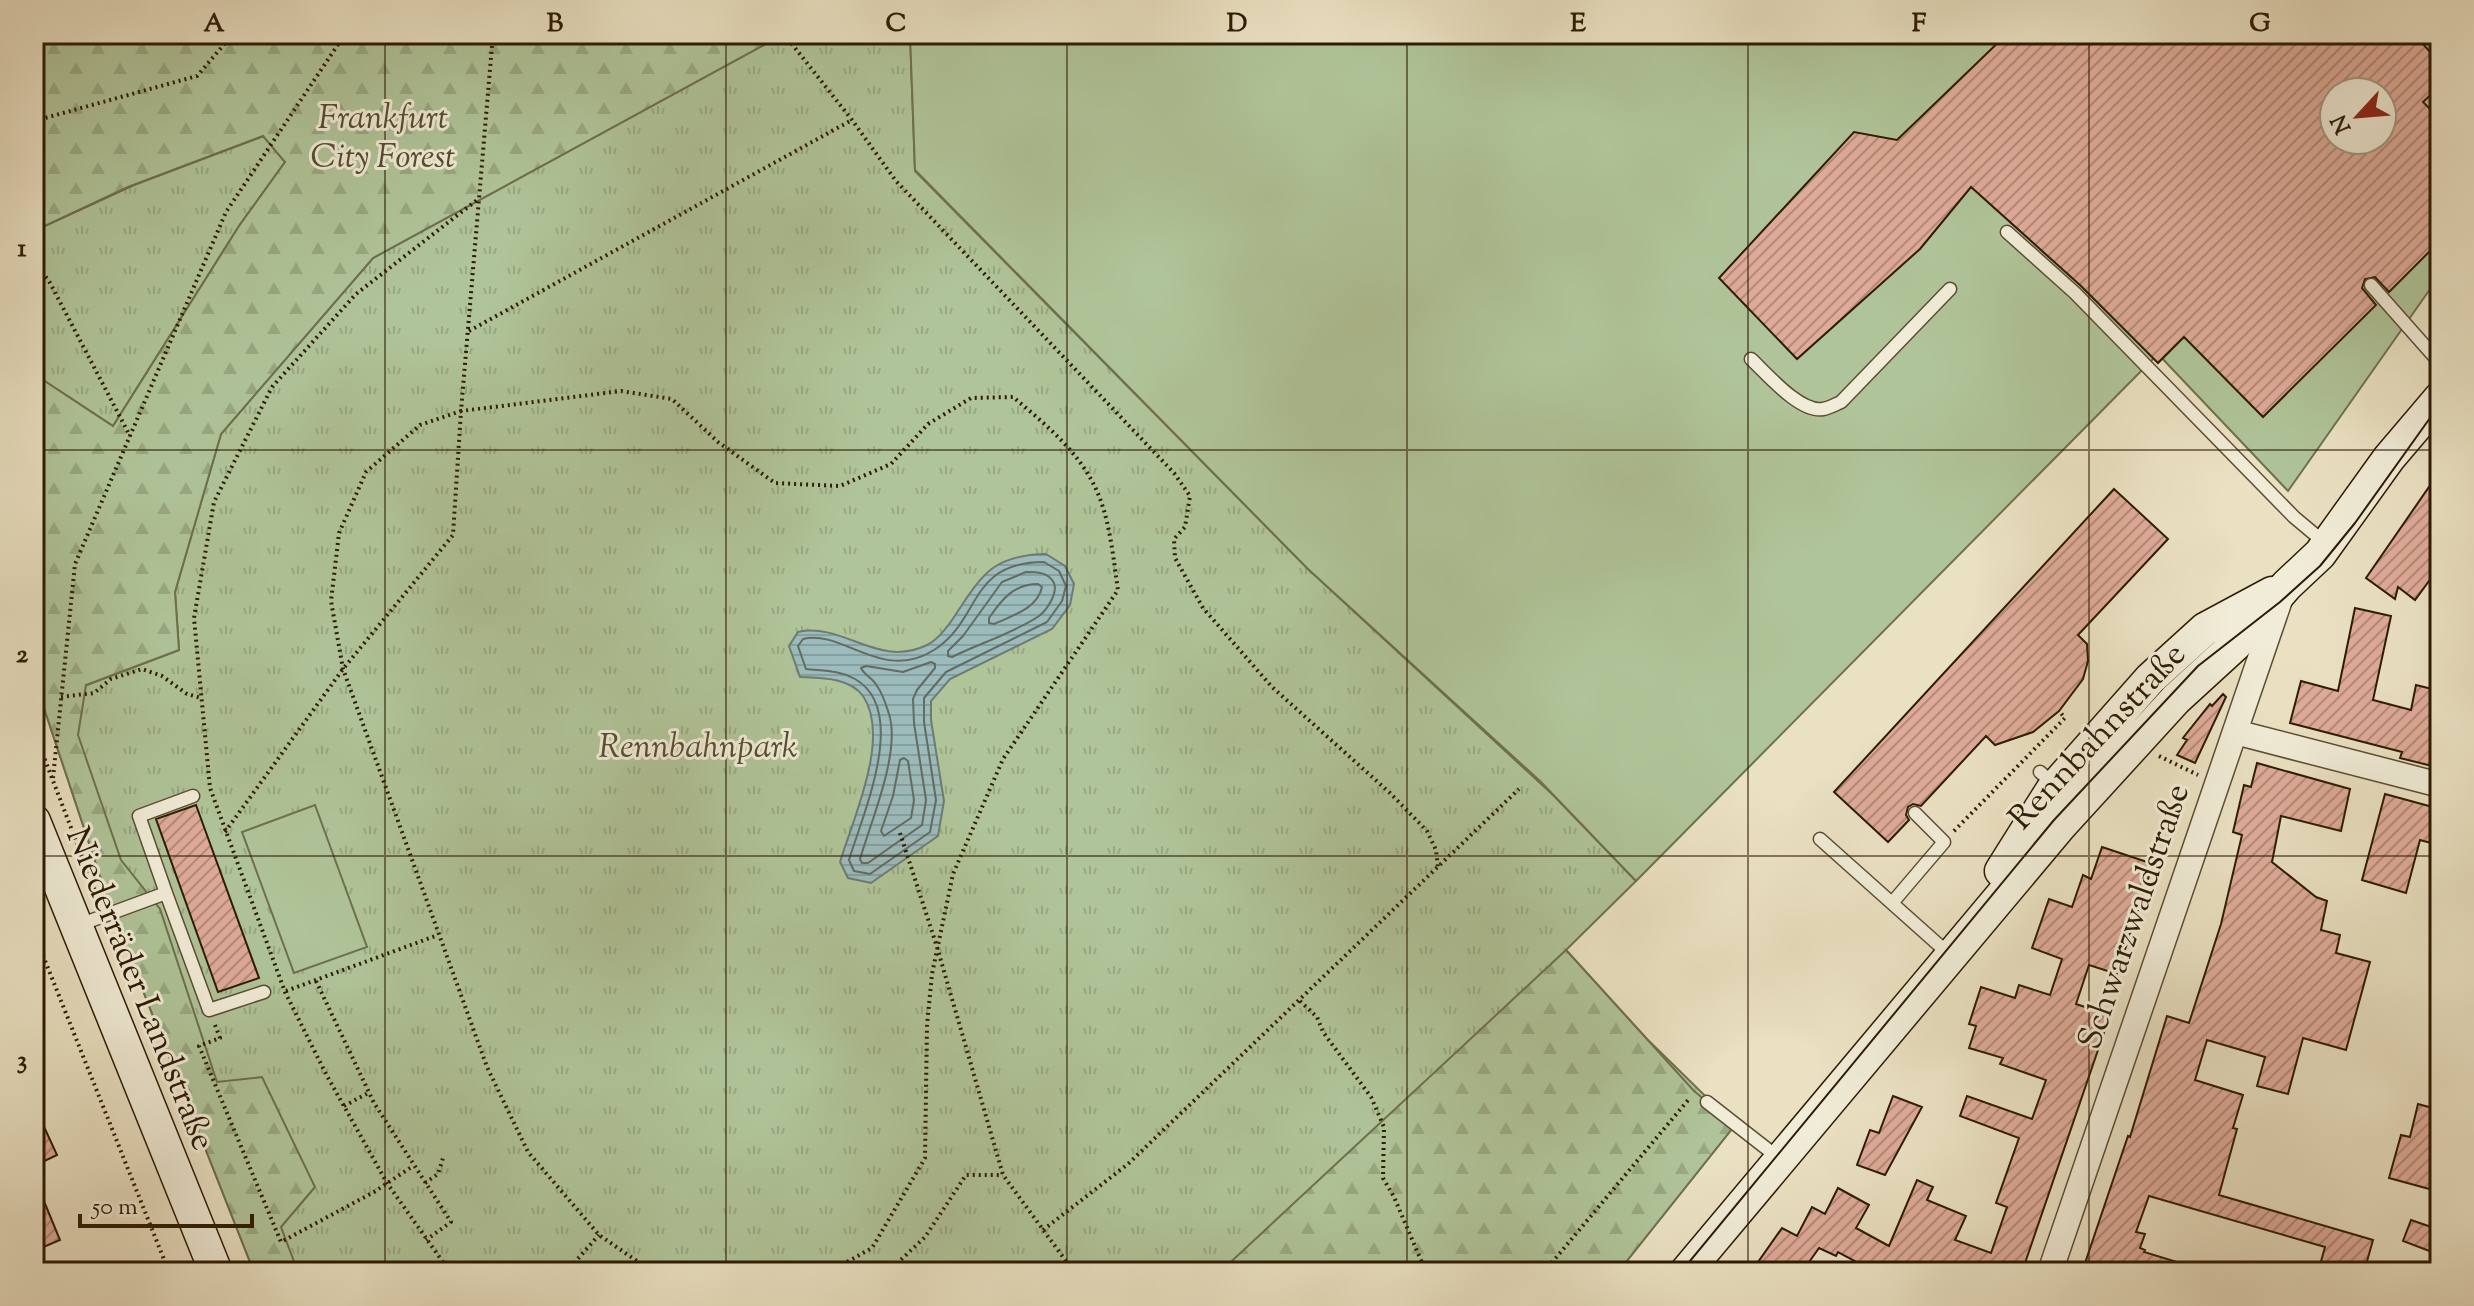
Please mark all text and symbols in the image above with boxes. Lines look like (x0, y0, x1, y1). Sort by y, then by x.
text: A (203, 6, 225, 43)
text: B (547, 6, 564, 43)
text: C (886, 6, 906, 43)
text: D (1227, 6, 1247, 43)
text: E (1570, 6, 1586, 43)
text: F (1912, 6, 1927, 43)
text: G (2249, 6, 2271, 43)
north arrow (2318, 76, 2398, 156)
park label: Frankfurt City Forest (311, 95, 455, 183)
text: N (2324, 108, 2361, 138)
text: 1 (18, 231, 27, 268)
street label: Rennbahnstraße (1999, 633, 2199, 842)
text: 2 (16, 637, 29, 674)
park label: Rennbahnpark (599, 724, 797, 773)
street label: Schwarzwaldstraße (2067, 778, 2204, 1057)
street label: Niederräder Landstraße (51, 820, 226, 1158)
text: 3 (17, 1043, 27, 1080)
scale bar (80, 1178, 252, 1228)
text: 50 m (90, 1191, 138, 1225)

